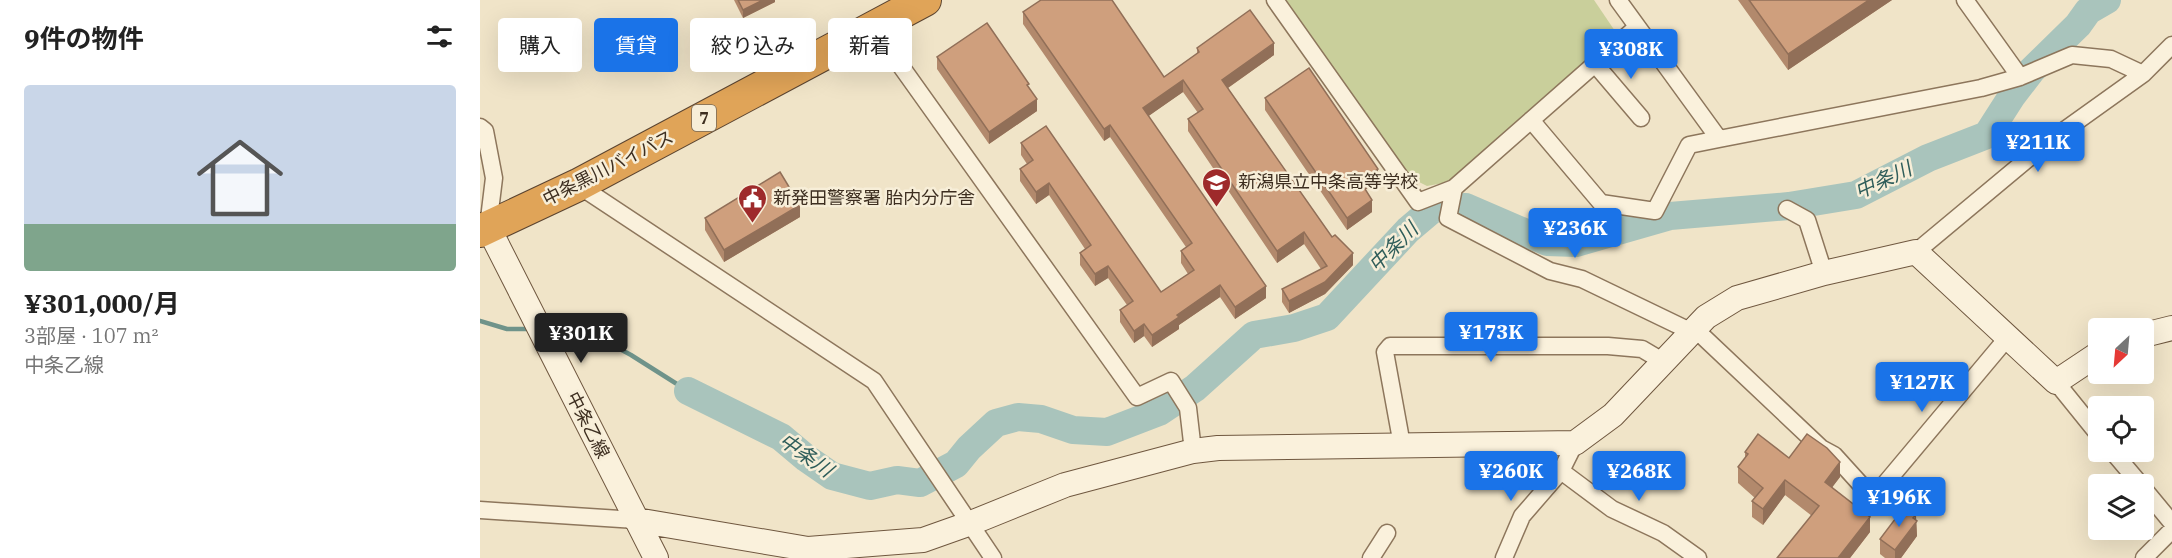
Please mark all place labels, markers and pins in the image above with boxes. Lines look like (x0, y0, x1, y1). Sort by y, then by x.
pin: ¥308K (1589, 29, 1673, 80)
pin: ¥211K (1996, 122, 2080, 173)
school or university icon: 新潟県立中条高等学校 (1201, 166, 1233, 208)
place label: 新潟県立中条高等学校 (1238, 170, 1418, 193)
public building icon: 新発田警察署 胎内分庁舎 (736, 182, 768, 224)
place label: 新発田警察署 胎内分庁舎 (773, 186, 975, 209)
pin: ¥236K (1533, 208, 1617, 259)
pin: ¥173K (1449, 312, 1533, 363)
pin: ¥301K (539, 313, 623, 364)
pin: ¥127K (1880, 362, 1964, 413)
pin: ¥260K (1469, 451, 1553, 502)
pin: ¥268K (1597, 451, 1681, 502)
pin: ¥196K (1857, 477, 1941, 528)

